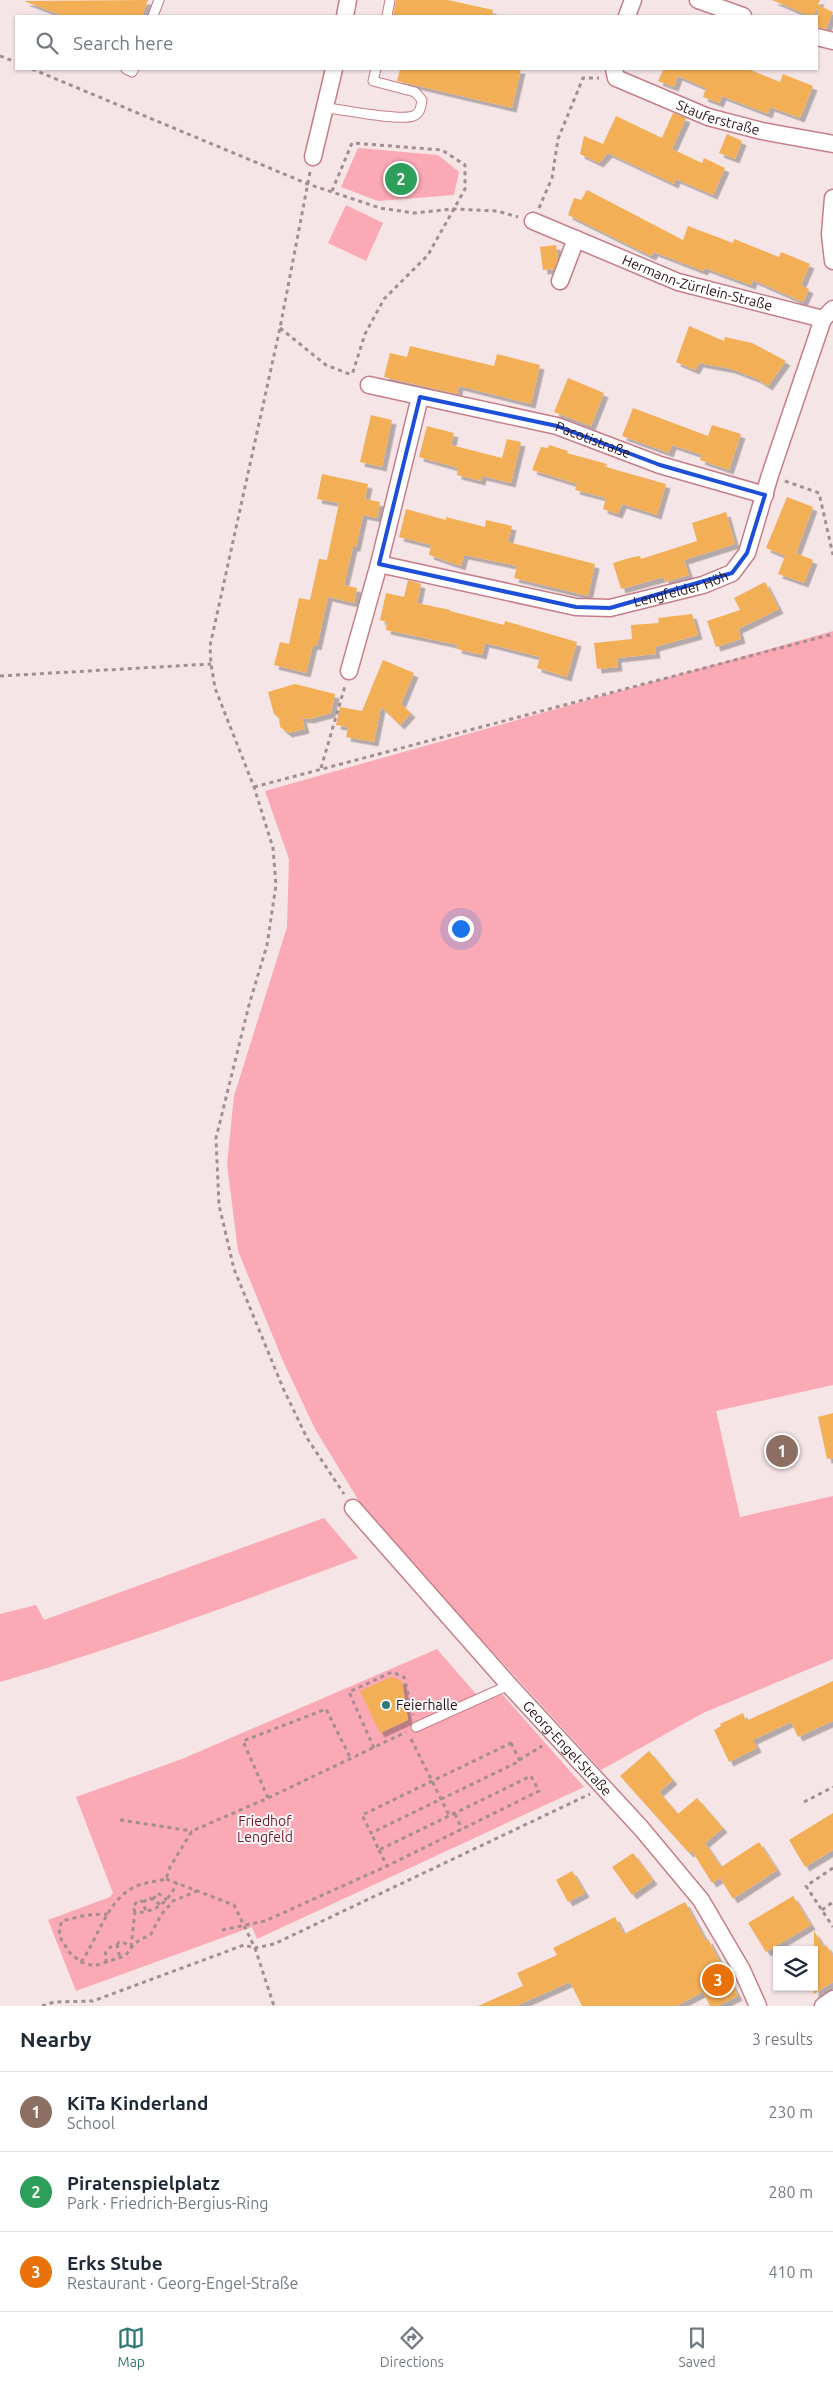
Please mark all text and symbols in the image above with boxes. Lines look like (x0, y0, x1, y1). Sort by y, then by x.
search box (15, 15, 818, 70)
icon: search (33, 29, 61, 57)
text: Search here (73, 32, 173, 54)
street label: Stauferstraße (674, 97, 762, 138)
pin: 2 (385, 160, 417, 198)
street label: Hermann-Zürrlein-Straße (620, 251, 774, 314)
street label: Pacotistraße (553, 418, 633, 461)
street label: Lengfelder Höh (632, 567, 731, 610)
your location (448, 916, 474, 942)
pin: 1 (766, 1432, 798, 1470)
place label: Feierhalle (396, 1697, 458, 1713)
street label: Georg-Engel-Straße (520, 1697, 615, 1799)
marker: Feierhalle (380, 1699, 392, 1711)
park label: Friedhof Lengfeld (237, 1813, 293, 1845)
map controls (773, 1946, 818, 1991)
button: layers (773, 1946, 818, 1991)
pin: 3 (702, 1961, 734, 1999)
text: Nearby (20, 2027, 91, 2051)
text: 3 results (752, 2030, 813, 2048)
text: KiTa Kinderland (67, 2092, 208, 2114)
text: 1 (31, 2103, 41, 2121)
text: 230 m (768, 2103, 813, 2121)
text: School (67, 2114, 115, 2132)
text: Piratenspielplatz (67, 2172, 220, 2194)
text: 2 (31, 2183, 41, 2201)
text: 280 m (768, 2183, 813, 2201)
text: Park · Friedrich-Bergius-Ring (67, 2194, 269, 2212)
text: Erks Stube (67, 2252, 163, 2274)
text: 3 (31, 2263, 41, 2281)
text: 410 m (768, 2263, 813, 2281)
text: Restaurant · Georg-Engel-Straße (67, 2274, 298, 2292)
tab: Map (117, 2324, 145, 2370)
tab: Directions (380, 2324, 444, 2370)
tab: Saved (678, 2324, 716, 2370)

